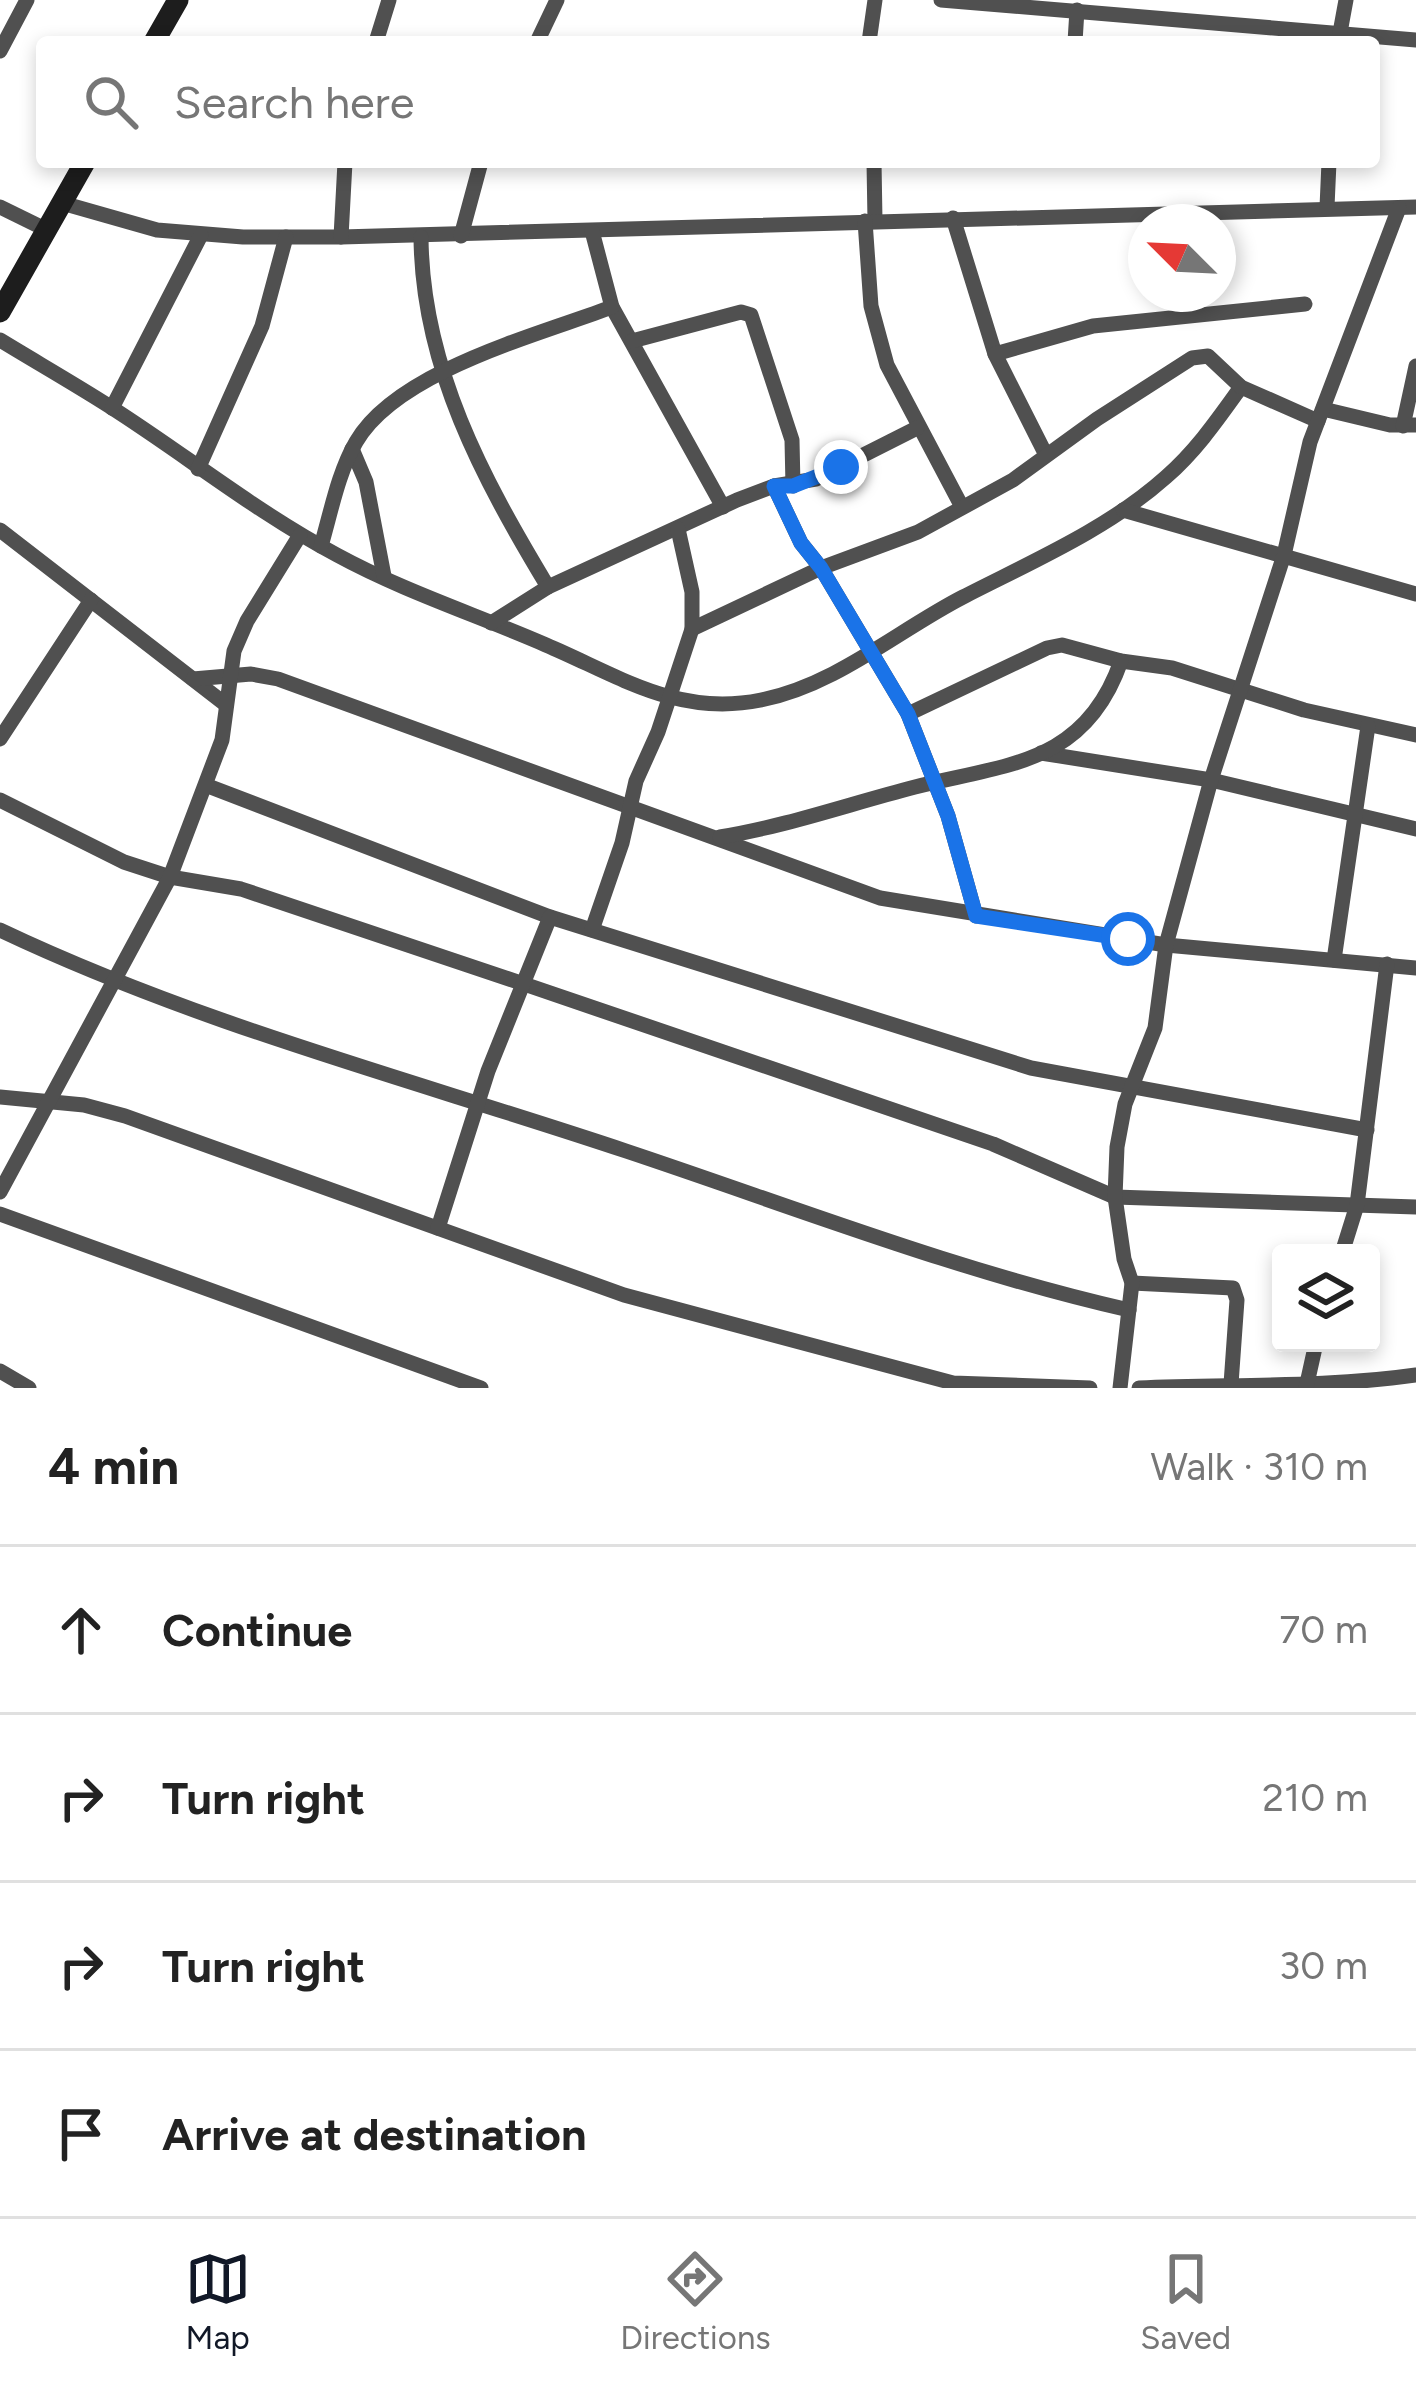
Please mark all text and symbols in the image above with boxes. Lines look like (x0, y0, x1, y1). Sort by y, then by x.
search box (36, 36, 1380, 168)
icon: search (78, 69, 144, 135)
text: Search here (174, 75, 414, 129)
north arrow (1128, 204, 1236, 312)
route end (814, 440, 868, 494)
route start (1101, 912, 1155, 966)
map controls (1272, 1244, 1380, 1352)
button: layers (1272, 1244, 1380, 1352)
text: 4 min (48, 1436, 179, 1497)
text: Walk · 310 m (1150, 1443, 1368, 1490)
icon: ahead (48, 1597, 114, 1663)
text: Continue (162, 1603, 352, 1657)
text: 70 m (1279, 1606, 1368, 1653)
icon: right (48, 1765, 114, 1831)
text: Turn right (162, 1771, 365, 1825)
text: 210 m (1262, 1774, 1368, 1821)
icon: right (48, 1933, 114, 1999)
text: Turn right (162, 1939, 365, 1993)
text: 30 m (1279, 1942, 1368, 1989)
icon: arrive (48, 2101, 114, 2167)
text: Arrive at destination (162, 2107, 586, 2161)
tab: Map (185, 2246, 251, 2357)
tab: Directions (620, 2246, 771, 2357)
tab: Saved (1140, 2246, 1231, 2357)

